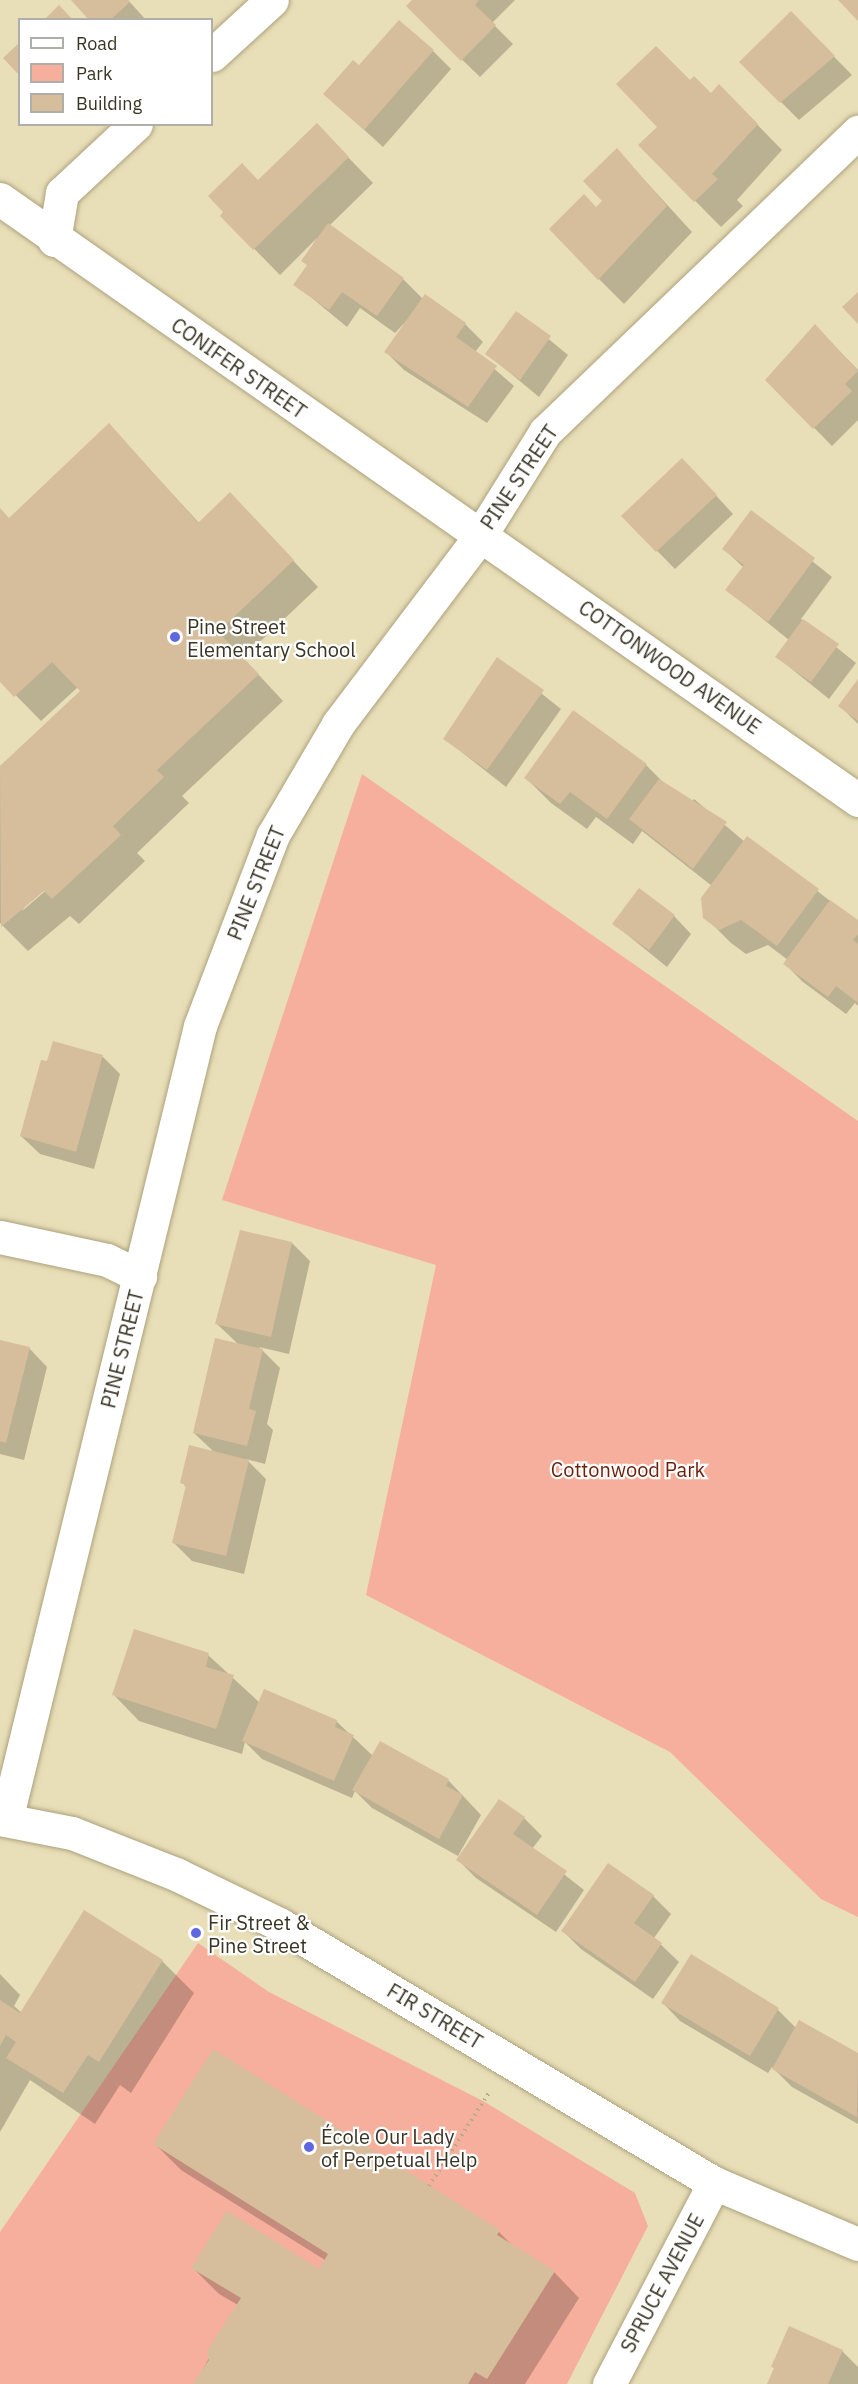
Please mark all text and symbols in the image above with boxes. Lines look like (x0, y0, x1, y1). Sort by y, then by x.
legend (18, 18, 213, 126)
text: Road (76, 32, 117, 55)
text: Park (76, 62, 112, 85)
text: Building (76, 92, 142, 115)
street label: CONIFER STREET (167, 313, 311, 423)
street label: PINE STREET (475, 420, 563, 534)
street label: COTTONWOOD AVENUE (574, 595, 766, 739)
place label: Pine Street Elementary School (187, 614, 356, 661)
marker: Pine Street Elementary School (168, 630, 182, 644)
street label: PINE STREET (222, 822, 290, 944)
street label: PINE STREET (96, 1287, 148, 1411)
park label: Cottonwood Park (551, 1457, 705, 1481)
place label: Fir Street & Pine Street (208, 1910, 310, 1957)
marker: Fir Street & Pine Street (189, 1926, 203, 1940)
street label: FIR STREET (383, 1978, 487, 2054)
place label: École Our Lady of Perpetual Help (321, 2124, 477, 2171)
marker: École Our Lady of Perpetual Help (302, 2140, 316, 2154)
street label: SPRUCE AVENUE (615, 2209, 709, 2357)

